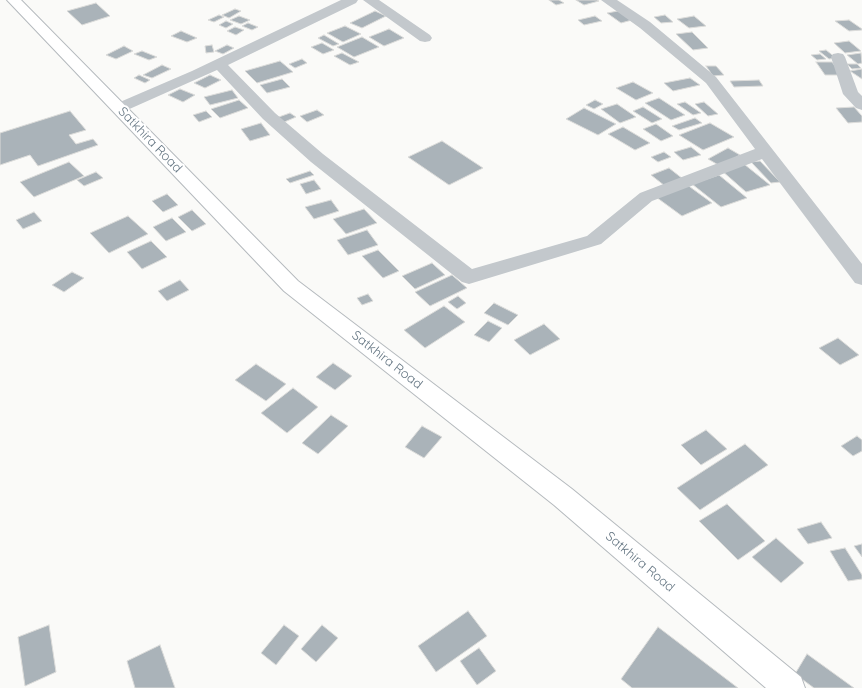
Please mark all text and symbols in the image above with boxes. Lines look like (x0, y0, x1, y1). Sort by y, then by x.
street label: Satkhira Road (115, 104, 185, 176)
street label: Satkhira Road (349, 328, 425, 392)
street label: Satkhira Road (602, 529, 678, 595)

